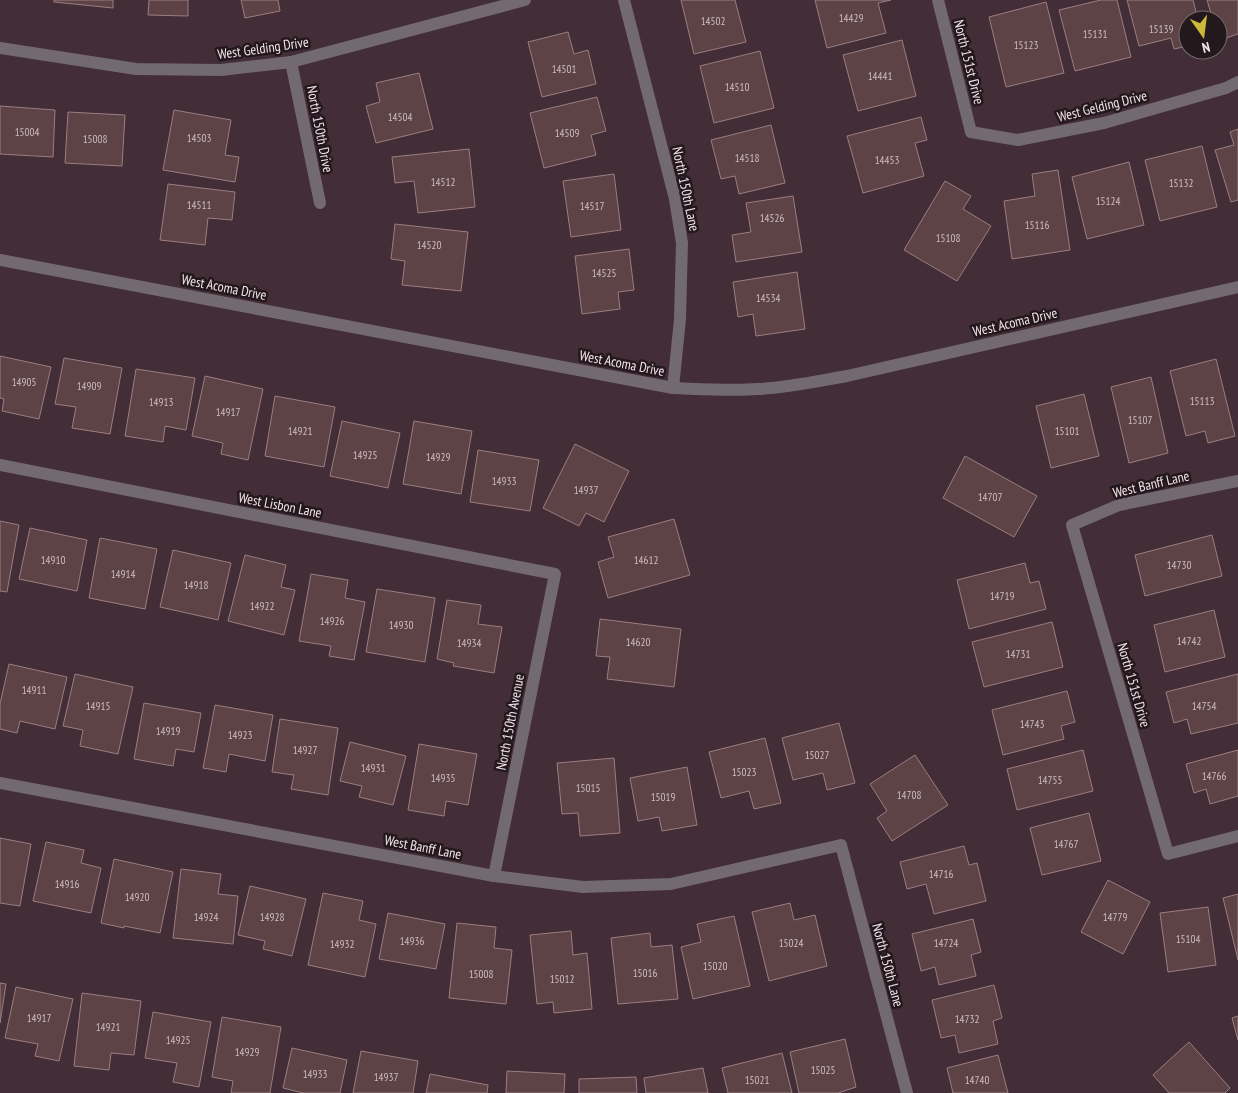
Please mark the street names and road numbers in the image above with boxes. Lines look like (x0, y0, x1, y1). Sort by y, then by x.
street label: North 151st Drive (950, 18, 988, 106)
street label: West Gelding Drive (216, 33, 310, 63)
street label: North 150th Drive (303, 84, 337, 174)
street label: West Gelding Drive (1055, 86, 1149, 126)
street label: North 150th Lane (668, 145, 704, 233)
street label: West Acoma Drive (180, 270, 268, 304)
street label: West Acoma Drive (971, 303, 1059, 340)
street label: West Acoma Drive (578, 346, 666, 380)
street label: West Banff Lane (1111, 466, 1191, 502)
street label: West Lisbon Lane (237, 488, 323, 522)
street label: North 151st Drive (1113, 641, 1155, 729)
street label: North 150th Avenue (492, 672, 528, 772)
street label: West Banff Lane (383, 831, 463, 863)
street label: North 150th Lane (868, 921, 908, 1009)

